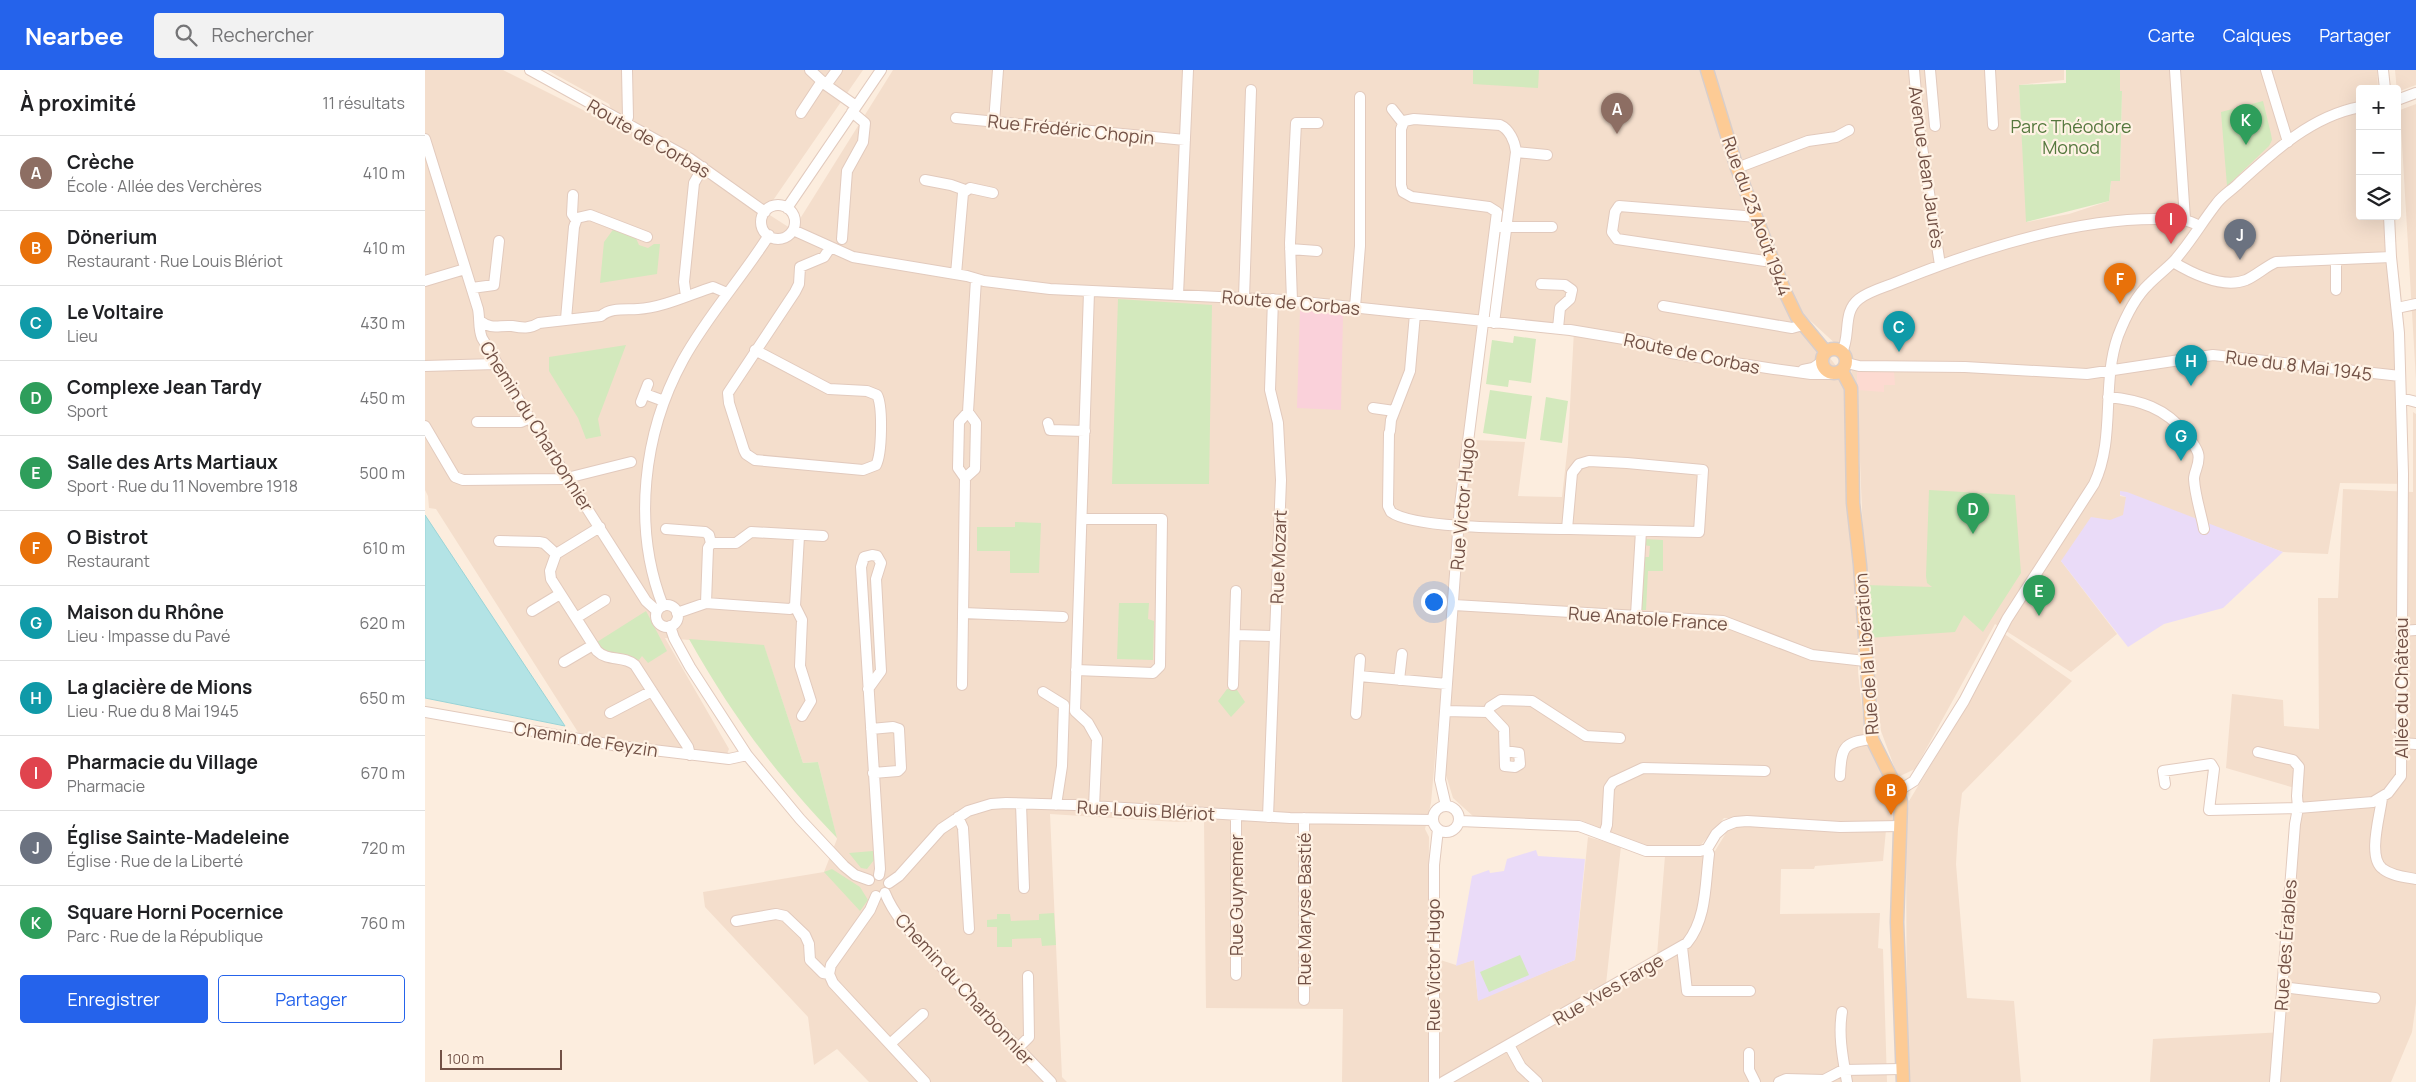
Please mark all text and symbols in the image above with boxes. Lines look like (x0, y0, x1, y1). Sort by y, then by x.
search box (154, 13, 504, 58)
text: Nearbee (25, 19, 124, 52)
icon: search (172, 21, 200, 49)
text: Rechercher (212, 22, 314, 48)
text: Carte (2148, 23, 2195, 47)
text: Calques (2223, 23, 2291, 47)
text: Partager (2319, 23, 2391, 47)
street label: Avenue Jean Jaurès (1904, 84, 1950, 250)
map controls (2356, 85, 2401, 220)
button: + (2356, 85, 2401, 130)
text: À proximité (20, 89, 136, 117)
text: 11 résultats (322, 92, 405, 114)
street label: Route de Corbas (583, 93, 715, 183)
pin: A (1601, 93, 1633, 134)
pin: K (2230, 104, 2262, 145)
street label: Rue Frédéric Chopin (986, 108, 1156, 150)
park label: Parc Théodore Monod (2010, 114, 2132, 159)
button: − (2356, 130, 2401, 175)
street label: Rue du 23 Août 1944 (1717, 133, 1797, 299)
text: Crèche (67, 149, 134, 175)
text: A (31, 162, 41, 184)
text: 410 m (363, 162, 405, 184)
text: École · Allée des Verchères (67, 175, 262, 197)
button: layers (2356, 175, 2401, 220)
pin: I (2155, 203, 2187, 244)
pin: J (2224, 219, 2256, 260)
text: Dönerium (67, 224, 157, 250)
text: B (31, 237, 41, 259)
text: 410 m (363, 237, 405, 259)
text: Restaurant · Rue Louis Blériot (67, 250, 283, 272)
pin: F (2104, 263, 2136, 304)
street label: Route de Corbas (1221, 284, 1361, 320)
text: Le Voltaire (67, 299, 164, 325)
pin: C (1883, 311, 1915, 352)
text: C (30, 312, 42, 334)
text: 430 m (360, 312, 405, 334)
text: Lieu (67, 325, 98, 347)
street label: Route de Corbas (1622, 327, 1762, 379)
street label: Chemin du Charbonnier (475, 336, 600, 516)
street label: Rue du 8 Mai 1945 (2224, 344, 2374, 386)
pin: H (2175, 345, 2207, 386)
text: Complexe Jean Tardy (67, 374, 262, 400)
text: D (30, 387, 42, 409)
text: 450 m (360, 387, 405, 409)
text: Sport (67, 400, 108, 422)
pin: G (2165, 420, 2197, 461)
street label: Rue Victor Hugo (1444, 437, 1480, 571)
text: Salle des Arts Martiaux (67, 449, 278, 475)
text: E (31, 462, 41, 484)
text: 500 m (359, 462, 405, 484)
text: Sport · Rue du 11 Novembre 1918 (67, 475, 298, 497)
pin: D (1957, 493, 1989, 534)
street label: Rue Mozart (1264, 509, 1292, 605)
text: O Bistrot (67, 524, 148, 550)
text: F (32, 537, 40, 559)
text: 610 m (363, 537, 405, 559)
text: Restaurant (67, 550, 150, 572)
street label: Rue de la Libération (1848, 572, 1884, 736)
pin: E (2023, 575, 2055, 616)
your location (1421, 589, 1447, 615)
text: Maison du Rhône (67, 599, 224, 625)
street label: Rue Anatole France (1567, 600, 1729, 636)
text: G (30, 612, 42, 634)
text: 620 m (359, 612, 405, 634)
street label: Allée du Château (2389, 618, 2413, 758)
text: Lieu · Impasse du Pavé (67, 625, 230, 647)
text: La glacière de Mions (67, 674, 252, 700)
text: H (30, 687, 42, 709)
text: 650 m (359, 687, 405, 709)
text: Lieu · Rue du 8 Mai 1945 (67, 700, 239, 722)
street label: Chemin de Feyzin (512, 716, 660, 762)
text: Pharmacie du Village (67, 749, 258, 775)
text: I (34, 762, 38, 784)
text: 670 m (361, 762, 405, 784)
pin: B (1875, 774, 1907, 815)
text: Pharmacie (67, 775, 145, 797)
street label: Rue Louis Blériot (1076, 794, 1216, 826)
text: Église Sainte-Madeleine (67, 824, 289, 850)
street label: Rue Maryse Bastié (1292, 832, 1316, 986)
street label: Rue Guynemer (1224, 833, 1248, 956)
text: J (32, 837, 40, 859)
text: 720 m (361, 837, 405, 859)
text: Église · Rue de la Liberté (67, 850, 243, 872)
street label: Rue des Érables (2268, 879, 2302, 1011)
text: Square Horni Pocernice (67, 899, 283, 925)
street label: Rue Victor Hugo (1421, 899, 1445, 1031)
street label: Chemin du Charbonnier (890, 908, 1040, 1070)
text: K (31, 912, 41, 934)
text: 760 m (361, 912, 405, 934)
text: Parc · Rue de la République (67, 925, 263, 947)
street label: Rue Yves Farge (1548, 948, 1668, 1030)
button: Enregistrer (20, 975, 208, 1023)
button: Partager (218, 975, 405, 1023)
scale bar (440, 1047, 563, 1070)
text: 100 m (447, 1049, 484, 1068)

